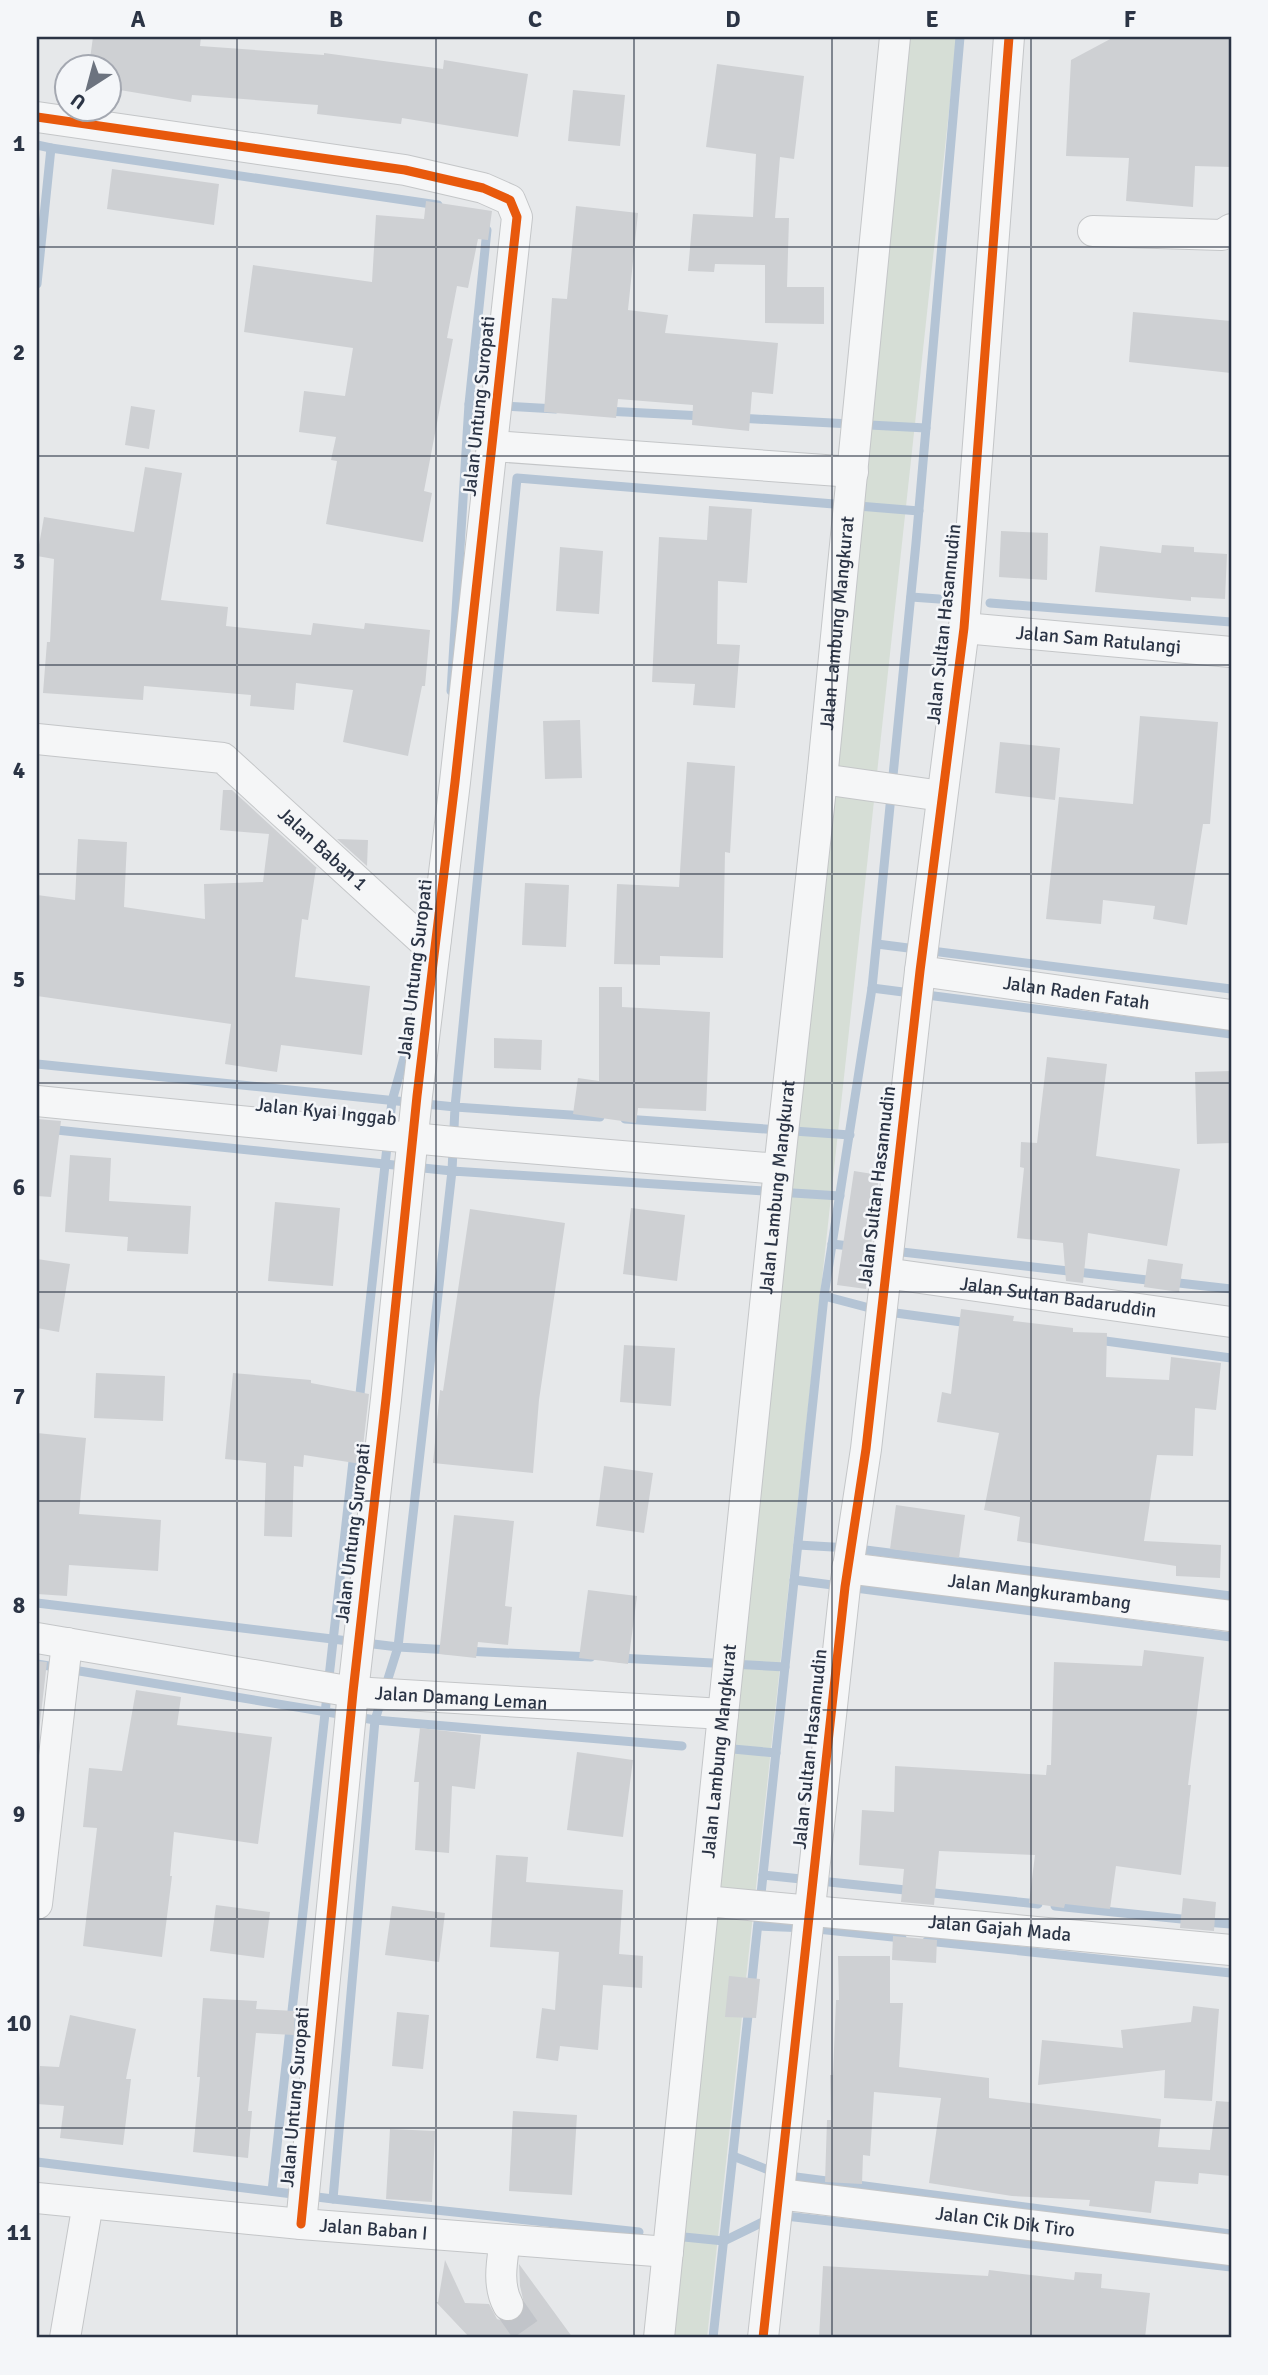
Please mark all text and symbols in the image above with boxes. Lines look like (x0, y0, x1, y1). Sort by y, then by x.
text: A (131, 5, 146, 34)
text: B (329, 5, 343, 34)
text: C (528, 5, 542, 34)
text: D (725, 5, 741, 34)
text: E (925, 5, 939, 34)
text: F (1124, 5, 1136, 34)
north arrow (52, 52, 122, 122)
text: U (66, 87, 91, 114)
text: 1 (13, 129, 25, 158)
street label: Jalan Untung Suropati (458, 315, 500, 497)
text: 2 (13, 338, 25, 367)
street label: Jalan Lambung Mangkurat (815, 515, 860, 731)
street label: Jalan Sultan Hasannudin (922, 523, 966, 725)
text: 3 (13, 547, 25, 576)
street label: Jalan Sam Ratulangi (1015, 621, 1182, 659)
text: 4 (13, 756, 25, 785)
street label: Jalan Baban 1 (273, 802, 372, 896)
street label: Jalan Untung Suropati (392, 878, 438, 1060)
text: 5 (13, 965, 25, 994)
street label: Jalan Raden Fatah (1002, 971, 1151, 1015)
street label: Jalan Lambung Mangkurat (754, 1079, 801, 1295)
street label: Jalan Sultan Hasannudin (853, 1085, 901, 1287)
street label: Jalan Kyai Inggab (254, 1093, 398, 1131)
text: 6 (13, 1173, 25, 1202)
street label: Jalan Sultan Badaruddin (958, 1272, 1158, 1323)
text: 7 (13, 1382, 25, 1411)
street label: Jalan Untung Suropati (330, 1442, 376, 1624)
street label: Jalan Mangkurambang (947, 1569, 1132, 1615)
text: 8 (13, 1591, 25, 1620)
street label: Jalan Lambung Mangkurat (696, 1643, 742, 1859)
street label: Jalan Sultan Hasannudin (788, 1648, 832, 1850)
street label: Jalan Damang Leman (374, 1681, 548, 1716)
text: 9 (13, 1800, 25, 1829)
street label: Jalan Gajah Mada (927, 1910, 1072, 1947)
street label: Jalan Untung Suropati (275, 2006, 315, 2188)
text: 10 (7, 2009, 31, 2038)
street label: Jalan Cik Dik Tiro (934, 2202, 1076, 2243)
street label: Jalan Baban I (319, 2213, 428, 2246)
text: 11 (7, 2218, 31, 2247)

